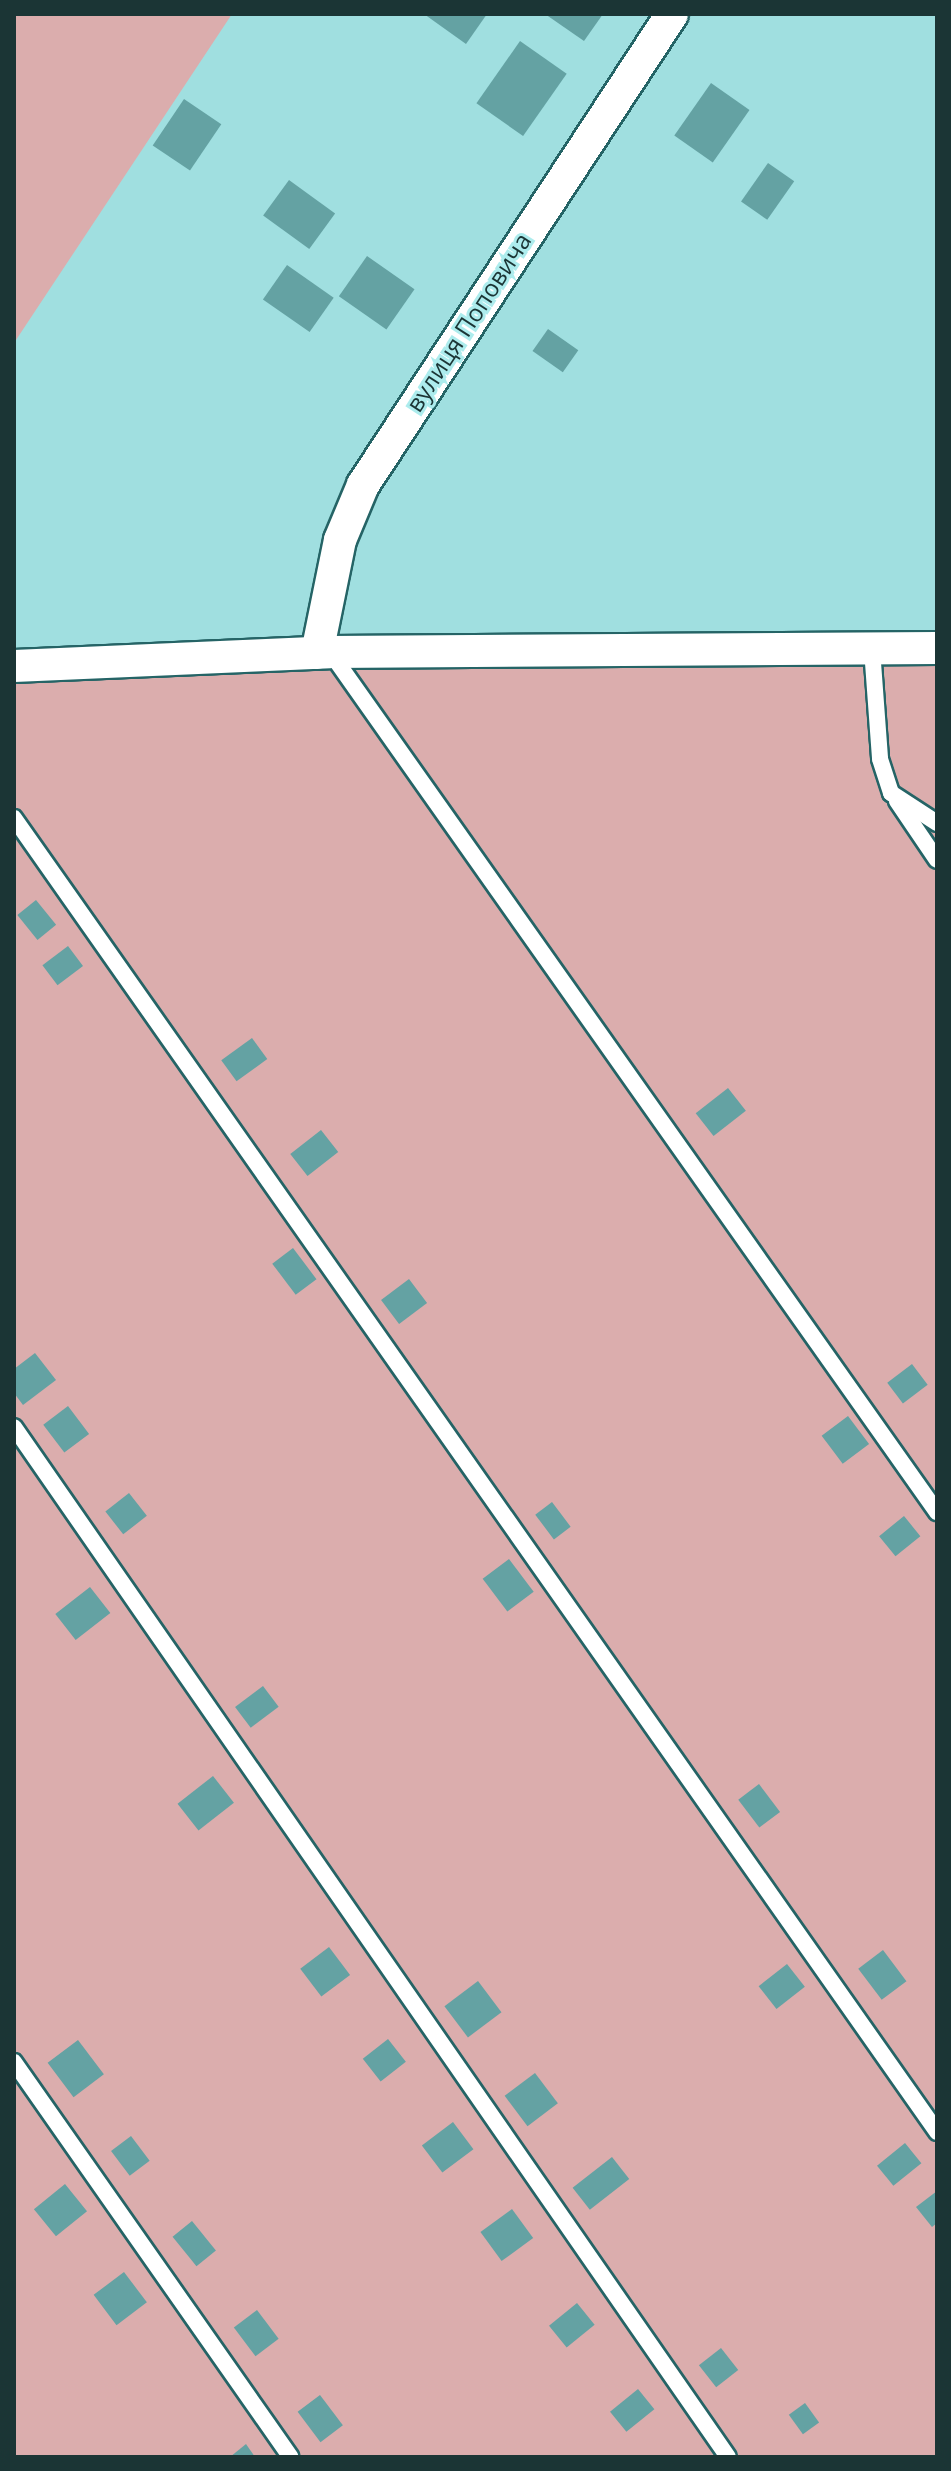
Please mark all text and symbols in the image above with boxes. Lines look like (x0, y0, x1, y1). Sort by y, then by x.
street label: вулиця Поповича (399, 227, 537, 417)

